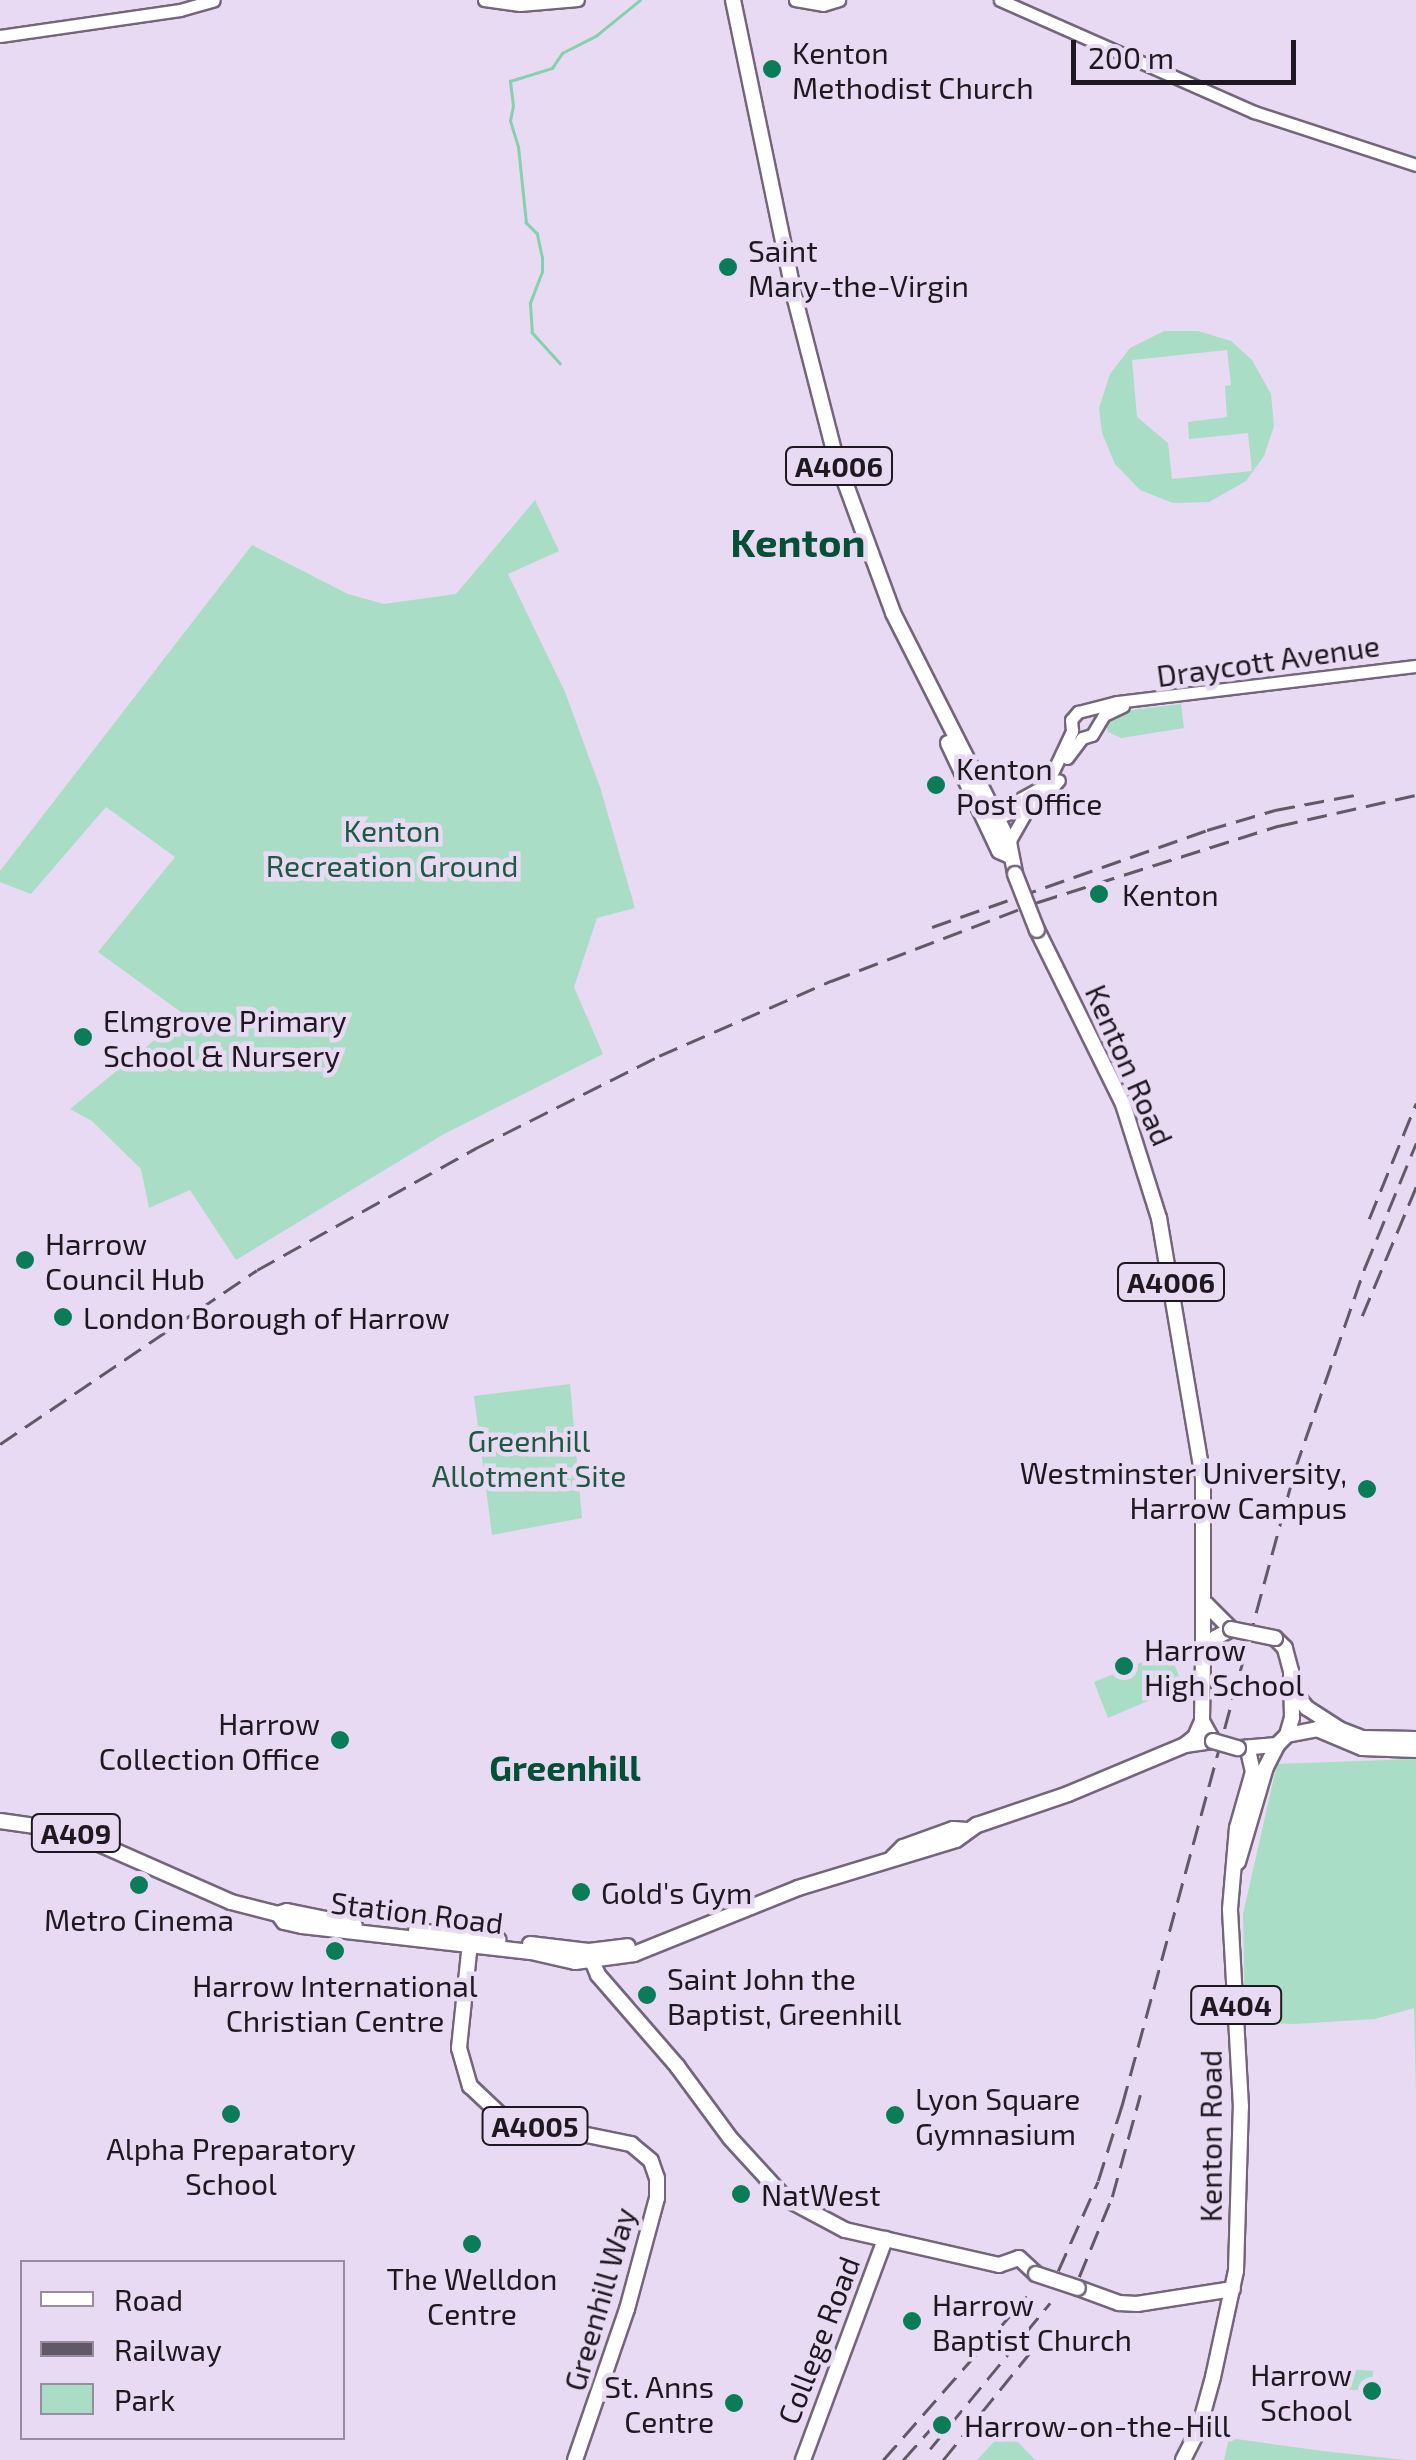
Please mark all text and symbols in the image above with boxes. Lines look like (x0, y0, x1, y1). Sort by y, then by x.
scale bar (1076, 20, 1301, 82)
place label: Kenton Methodist Church (792, 34, 1034, 104)
text: 200 m (1088, 39, 1174, 75)
marker: Kenton Methodist Church (761, 58, 783, 80)
place label: Saint Mary-the-Virgin (748, 232, 969, 302)
marker: Saint Mary-the-Virgin (717, 256, 739, 278)
road number: A4006 (784, 443, 894, 489)
district label: Kenton (730, 517, 866, 565)
street label: Draycott Avenue (1154, 626, 1382, 694)
place label: Kenton Post Office (956, 750, 1102, 820)
marker: Kenton Post Office (925, 774, 947, 796)
park label: Kenton Recreation Ground (266, 812, 518, 882)
place label: Kenton (1122, 876, 1219, 912)
marker: Kenton (1086, 881, 1112, 907)
street label: Kenton Road (1078, 979, 1182, 1151)
place label: Elmgrove Primary School & Nursery (103, 1002, 347, 1072)
marker: Elmgrove Primary School & Nursery (72, 1026, 94, 1048)
place label: Harrow Council Hub (45, 1225, 206, 1296)
marker: Harrow Council Hub (14, 1249, 36, 1271)
road number: A4006 (1116, 1259, 1226, 1305)
place label: London Borough of Harrow (83, 1299, 450, 1335)
marker: London Borough of Harrow (52, 1306, 74, 1328)
park label: Greenhill Allotment Site (432, 1422, 626, 1492)
place label: Westminster University, Harrow Campus (1019, 1454, 1347, 1524)
marker: Westminster University, Harrow Campus (1356, 1478, 1378, 1500)
place label: Harrow High School (1144, 1631, 1304, 1702)
marker: Harrow High School (1113, 1655, 1135, 1677)
place label: Harrow Collection Office (99, 1705, 320, 1776)
marker: Harrow Collection Office (329, 1729, 351, 1751)
district label: Greenhill (489, 1746, 641, 1788)
road number: A409 (28, 1810, 124, 1856)
marker: Metro Cinema (128, 1874, 150, 1896)
place label: Gold's Gym (601, 1874, 752, 1910)
marker: Gold's Gym (570, 1881, 592, 1903)
street label: Station Road (329, 1884, 505, 1940)
place label: Metro Cinema (44, 1901, 234, 1937)
marker: Harrow International Christian Centre (324, 1940, 346, 1962)
place label: Saint John the Baptist, Greenhill (667, 1960, 901, 2030)
place label: Harrow International Christian Centre (192, 1967, 478, 2038)
road number: A404 (1188, 1982, 1284, 2028)
marker: Saint John the Baptist, Greenhill (636, 1984, 658, 2006)
street label: Kenton Road (1192, 2050, 1228, 2222)
place label: Lyon Square Gymnasium (915, 2080, 1080, 2150)
marker: Alpha Preparatory School (220, 2103, 242, 2125)
road number: A4005 (480, 2103, 590, 2149)
marker: Lyon Square Gymnasium (884, 2104, 906, 2126)
place label: Alpha Preparatory School (106, 2130, 356, 2200)
place label: NatWest (761, 2176, 881, 2212)
marker: NatWest (730, 2183, 752, 2205)
street label: Greenhill Way (556, 2203, 642, 2395)
marker: The Welldon Centre (461, 2233, 483, 2255)
street label: College Road (770, 2251, 866, 2429)
legend (20, 2260, 345, 2440)
place label: The Welldon Centre (386, 2260, 558, 2330)
text: Road (114, 2281, 183, 2317)
place label: Harrow Baptist Church (932, 2286, 1132, 2356)
marker: Harrow Baptist Church (901, 2310, 923, 2332)
text: Railway (114, 2331, 222, 2367)
place label: Harrow School (1250, 2356, 1352, 2426)
place label: St. Anns Centre (604, 2368, 714, 2438)
marker: Harrow School (1361, 2380, 1383, 2402)
text: Park (114, 2381, 175, 2417)
marker: St. Anns Centre (723, 2392, 745, 2414)
place label: Harrow-on-the-Hill (964, 2407, 1231, 2443)
marker: Harrow-on-the-Hill (929, 2412, 955, 2438)

